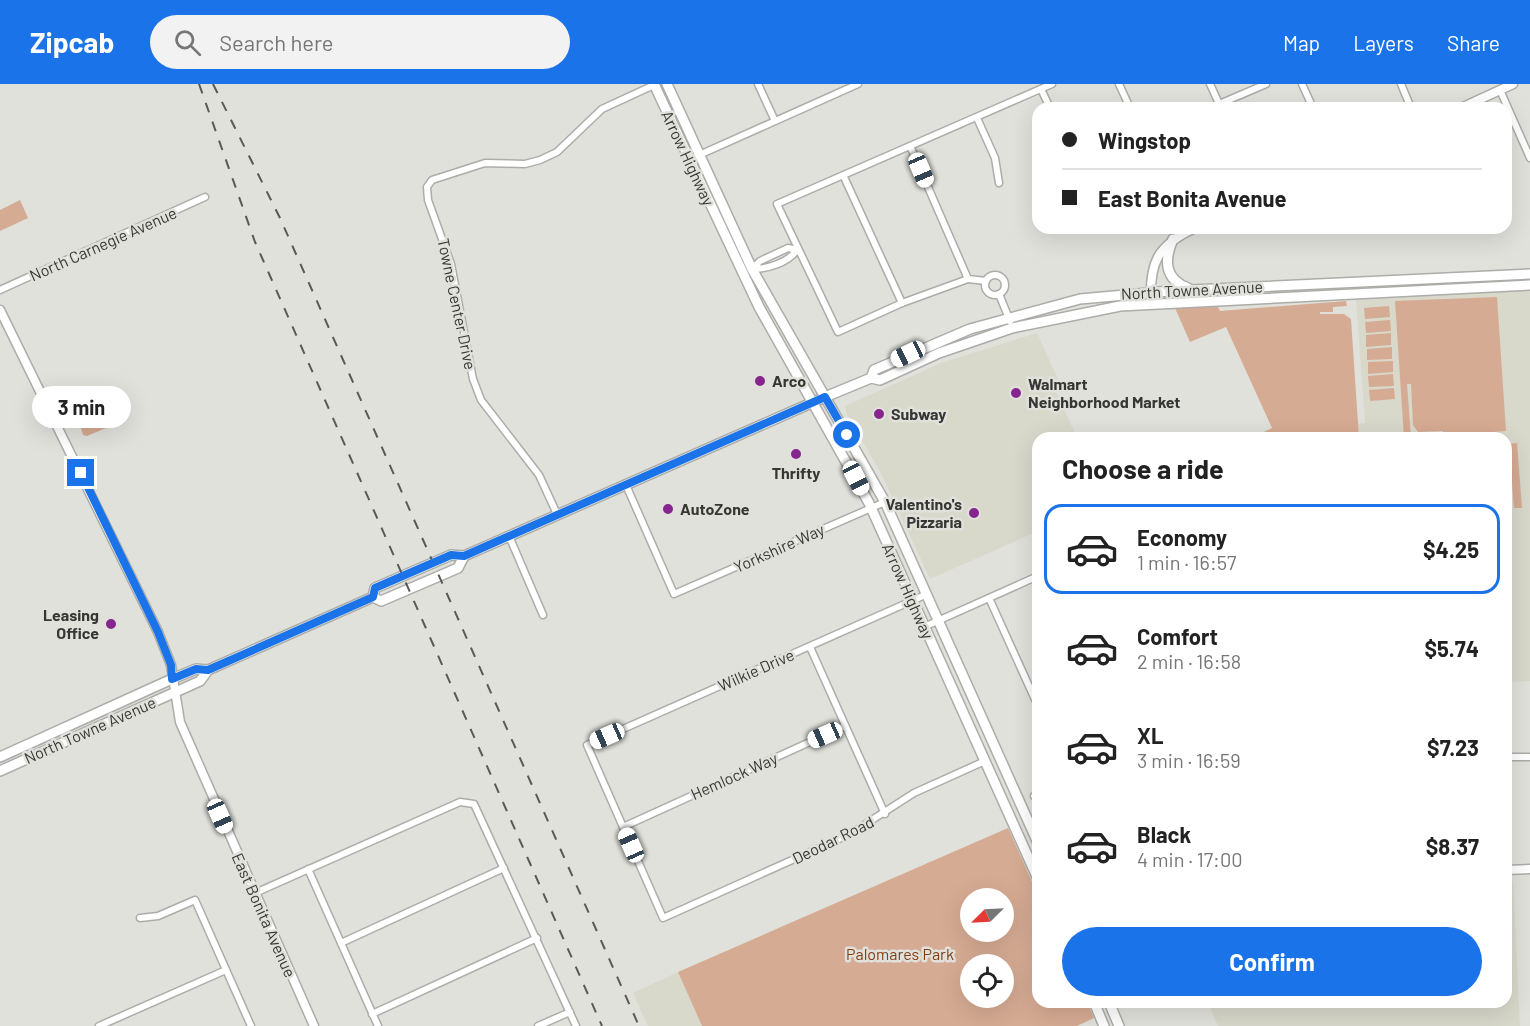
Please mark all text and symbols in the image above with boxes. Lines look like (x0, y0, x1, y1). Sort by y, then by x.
search box (150, 15, 570, 69)
text: Zipcab (30, 25, 114, 59)
icon: search (171, 26, 204, 59)
text: Search here (219, 29, 334, 55)
text: Map (1283, 30, 1320, 55)
text: Layers (1353, 30, 1414, 55)
text: Share (1447, 30, 1500, 55)
street label: Arrow Highway (658, 107, 719, 209)
text: Wingstop (1098, 127, 1191, 153)
car (906, 150, 936, 190)
text: East Bonita Avenue (1098, 185, 1287, 211)
street label: North Carnegie Avenue (26, 203, 179, 285)
street label: Towne Center Drive (434, 236, 481, 371)
street label: North Towne Avenue (1120, 276, 1263, 303)
car (888, 338, 928, 370)
place label: Arco (772, 371, 806, 390)
marker: Arco (753, 374, 767, 388)
place label: Walmart Neighborhood Market (1028, 374, 1180, 411)
callout: 3 min (32, 386, 130, 428)
marker: Walmart Neighborhood Market (1009, 386, 1023, 400)
text: 3 min (58, 395, 105, 419)
place label: Subway (891, 404, 946, 423)
marker: Subway (872, 407, 886, 421)
route start (833, 421, 860, 448)
marker: Thrifty (789, 447, 803, 461)
text: Choose a ride (1062, 452, 1224, 484)
car (840, 458, 872, 498)
route end (67, 459, 94, 486)
place label: Thrifty (772, 463, 820, 482)
place label: Valentino's Pizzaria (886, 494, 962, 531)
place label: AutoZone (680, 499, 750, 518)
marker: AutoZone (661, 502, 675, 516)
marker: Valentino's Pizzaria (967, 506, 981, 520)
street label: Yorkshire Way (731, 519, 828, 576)
icon: car (1065, 522, 1119, 576)
text: Economy (1137, 524, 1227, 550)
text: $4.25 (1423, 536, 1479, 562)
street label: Arrow Highway (879, 540, 938, 642)
text: 1 min · 16:57 (1137, 550, 1236, 574)
place label: Leasing Office (43, 605, 99, 642)
marker: Leasing Office (104, 617, 118, 631)
icon: car (1065, 621, 1119, 675)
text: Comfort (1137, 623, 1218, 649)
text: $5.74 (1424, 635, 1479, 661)
street label: Wilkie Drive (715, 644, 797, 695)
text: 2 min · 16:58 (1137, 649, 1241, 673)
street label: North Towne Avenue (21, 692, 159, 767)
car (805, 719, 845, 751)
car (587, 720, 627, 752)
icon: car (1065, 720, 1119, 774)
text: XL (1137, 722, 1163, 748)
text: $7.23 (1427, 734, 1479, 760)
street label: Hemlock Way (687, 748, 781, 803)
text: 3 min · 16:59 (1137, 748, 1241, 772)
car (204, 796, 236, 836)
street label: Deodar Road (789, 812, 877, 867)
icon: car (1065, 819, 1119, 873)
text: Black (1137, 821, 1191, 847)
car (615, 825, 647, 865)
text: $8.37 (1426, 833, 1479, 859)
text: 4 min · 17:00 (1137, 847, 1242, 871)
street label: East Bonita Avenue (229, 850, 300, 980)
north arrow (960, 888, 1014, 942)
map controls (960, 888, 1014, 1008)
button: Confirm (1062, 927, 1482, 996)
park label: Palomares Park (846, 944, 954, 963)
button: locate (960, 954, 1014, 1008)

